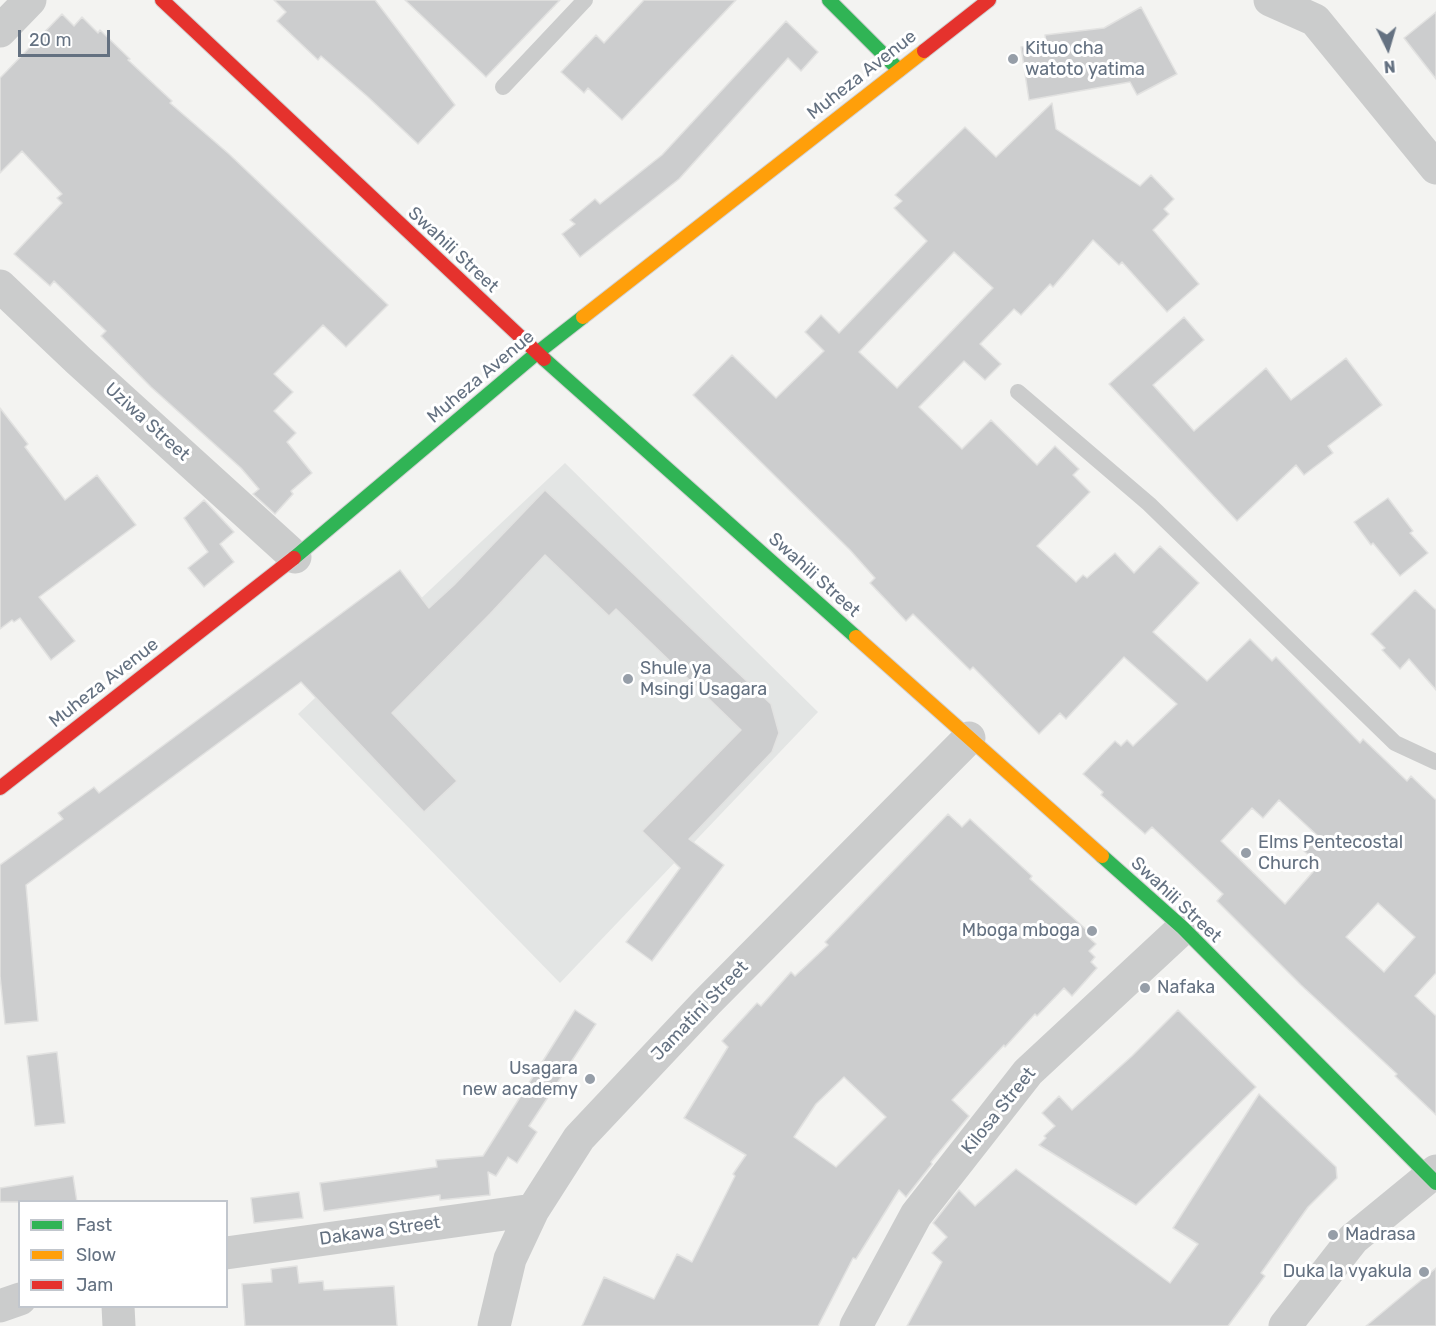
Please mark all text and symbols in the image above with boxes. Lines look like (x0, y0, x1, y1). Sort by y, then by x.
scale bar (21, 18, 112, 56)
north arrow (1358, 18, 1418, 78)
street label: Muheza Avenue (803, 26, 921, 124)
text: 20 m (29, 29, 71, 51)
place label: Kituo cha watoto yatima (1025, 38, 1145, 80)
marker: Kituo cha watoto yatima (1006, 52, 1020, 66)
text: N (1383, 56, 1396, 76)
street label: Swahili Street (403, 203, 503, 297)
street label: Muheza Avenue (423, 326, 539, 428)
street label: Uziwa Street (100, 378, 194, 466)
street label: Swahili Street (764, 528, 864, 622)
street label: Muheza Avenue (45, 634, 163, 732)
place label: Shule ya Msingi Usagara (640, 658, 767, 700)
marker: Shule ya Msingi Usagara (621, 672, 635, 686)
place label: Elms Pentecostal Church (1258, 832, 1403, 874)
marker: Elms Pentecostal Church (1239, 846, 1253, 860)
street label: Swahili Street (1126, 853, 1226, 947)
place label: Mboga mboga (962, 920, 1080, 942)
marker: Mboga mboga (1085, 924, 1099, 938)
street label: Jamatini Street (647, 957, 753, 1065)
place label: Nafaka (1157, 977, 1215, 999)
marker: Nafaka (1138, 981, 1152, 995)
place label: Usagara new academy (462, 1058, 578, 1100)
street label: Kilosa Street (957, 1063, 1041, 1159)
marker: Usagara new academy (583, 1072, 597, 1086)
legend (18, 1200, 228, 1308)
street label: Dakawa Street (318, 1212, 442, 1250)
text: Fast (76, 1214, 112, 1236)
place label: Madrasa (1345, 1224, 1416, 1246)
marker: Madrasa (1326, 1228, 1340, 1242)
text: Slow (76, 1244, 116, 1266)
place label: Duka la vyakula (1283, 1261, 1412, 1283)
marker: Duka la vyakula (1417, 1265, 1431, 1279)
text: Jam (76, 1274, 113, 1296)

